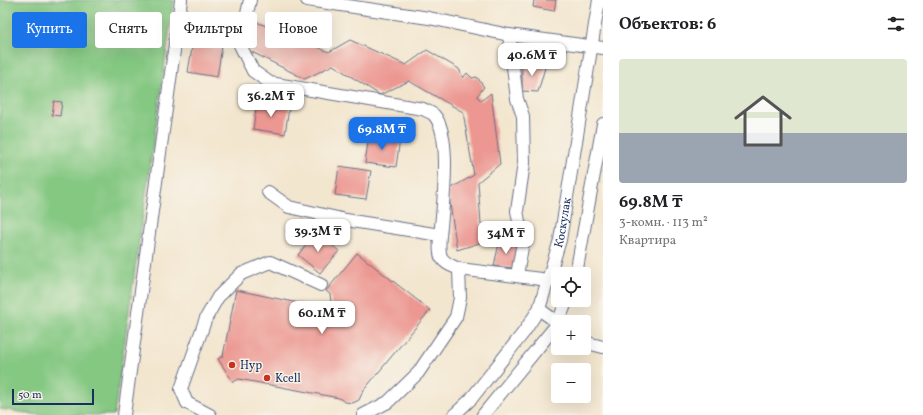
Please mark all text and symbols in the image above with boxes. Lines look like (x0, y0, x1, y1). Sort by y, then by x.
chip: Купить (12, 12, 87, 48)
chip: Снять (95, 12, 162, 48)
chip: Фильтры (170, 12, 257, 48)
chip: Новое (265, 12, 332, 48)
text: Объектов: 6 (619, 13, 716, 36)
icon: filters (885, 13, 907, 35)
pin: 40.6M ₸ (495, 43, 569, 77)
text: 40.6M ₸ (507, 47, 557, 65)
pin: 36.2M ₸ (234, 84, 308, 118)
icon: home (727, 85, 799, 157)
text: 36.2M ₸ (247, 88, 295, 106)
pin: 69.8M ₸ (345, 117, 419, 151)
text: 69.8M ₸ (358, 121, 406, 139)
text: 69.8M ₸ (619, 191, 683, 214)
street label: Коскулак (551, 196, 576, 250)
text: 3-комн. · 113 m² (619, 214, 708, 232)
pin: 39.3M ₸ (281, 219, 355, 253)
pin: 34M ₸ (478, 221, 534, 255)
text: 39.3M ₸ (294, 223, 342, 241)
text: 34M ₸ (487, 225, 525, 243)
text: Квартира (619, 232, 676, 250)
map controls (551, 267, 591, 403)
button: locate (551, 267, 591, 307)
pin: 60.1M ₸ (285, 301, 359, 335)
text: 60.1M ₸ (298, 305, 346, 323)
button: + (551, 315, 591, 355)
place label: Нур (240, 358, 262, 374)
marker: Нур (227, 360, 237, 370)
button: − (551, 363, 591, 403)
place label: Kcell (275, 371, 301, 387)
marker: Kcell (262, 373, 272, 383)
scale bar (12, 387, 94, 406)
text: 50 m (18, 388, 42, 403)

